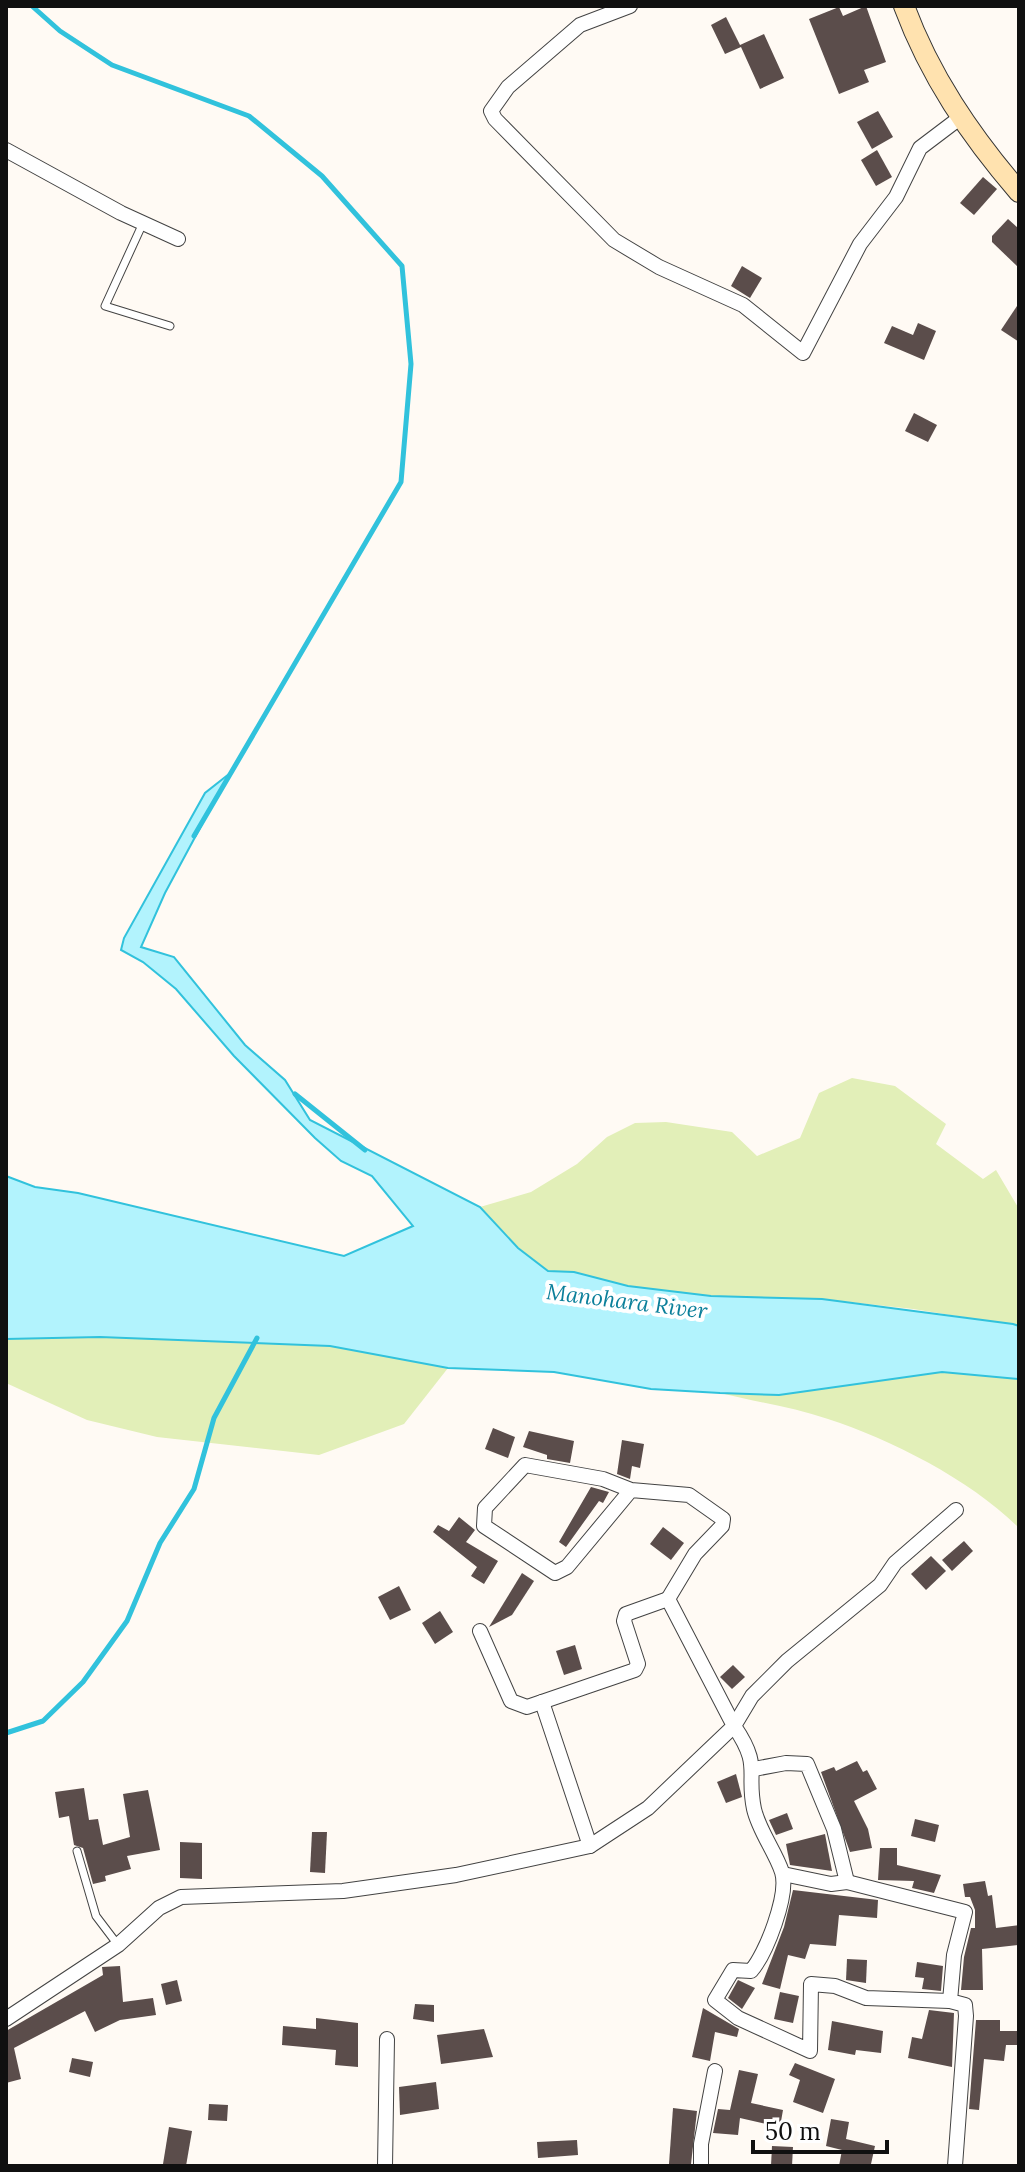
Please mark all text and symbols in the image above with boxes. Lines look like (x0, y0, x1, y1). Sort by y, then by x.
water label: Manohara River (545, 1277, 710, 1325)
scale bar (753, 2104, 887, 2154)
text: 50 m (765, 2116, 821, 2147)

